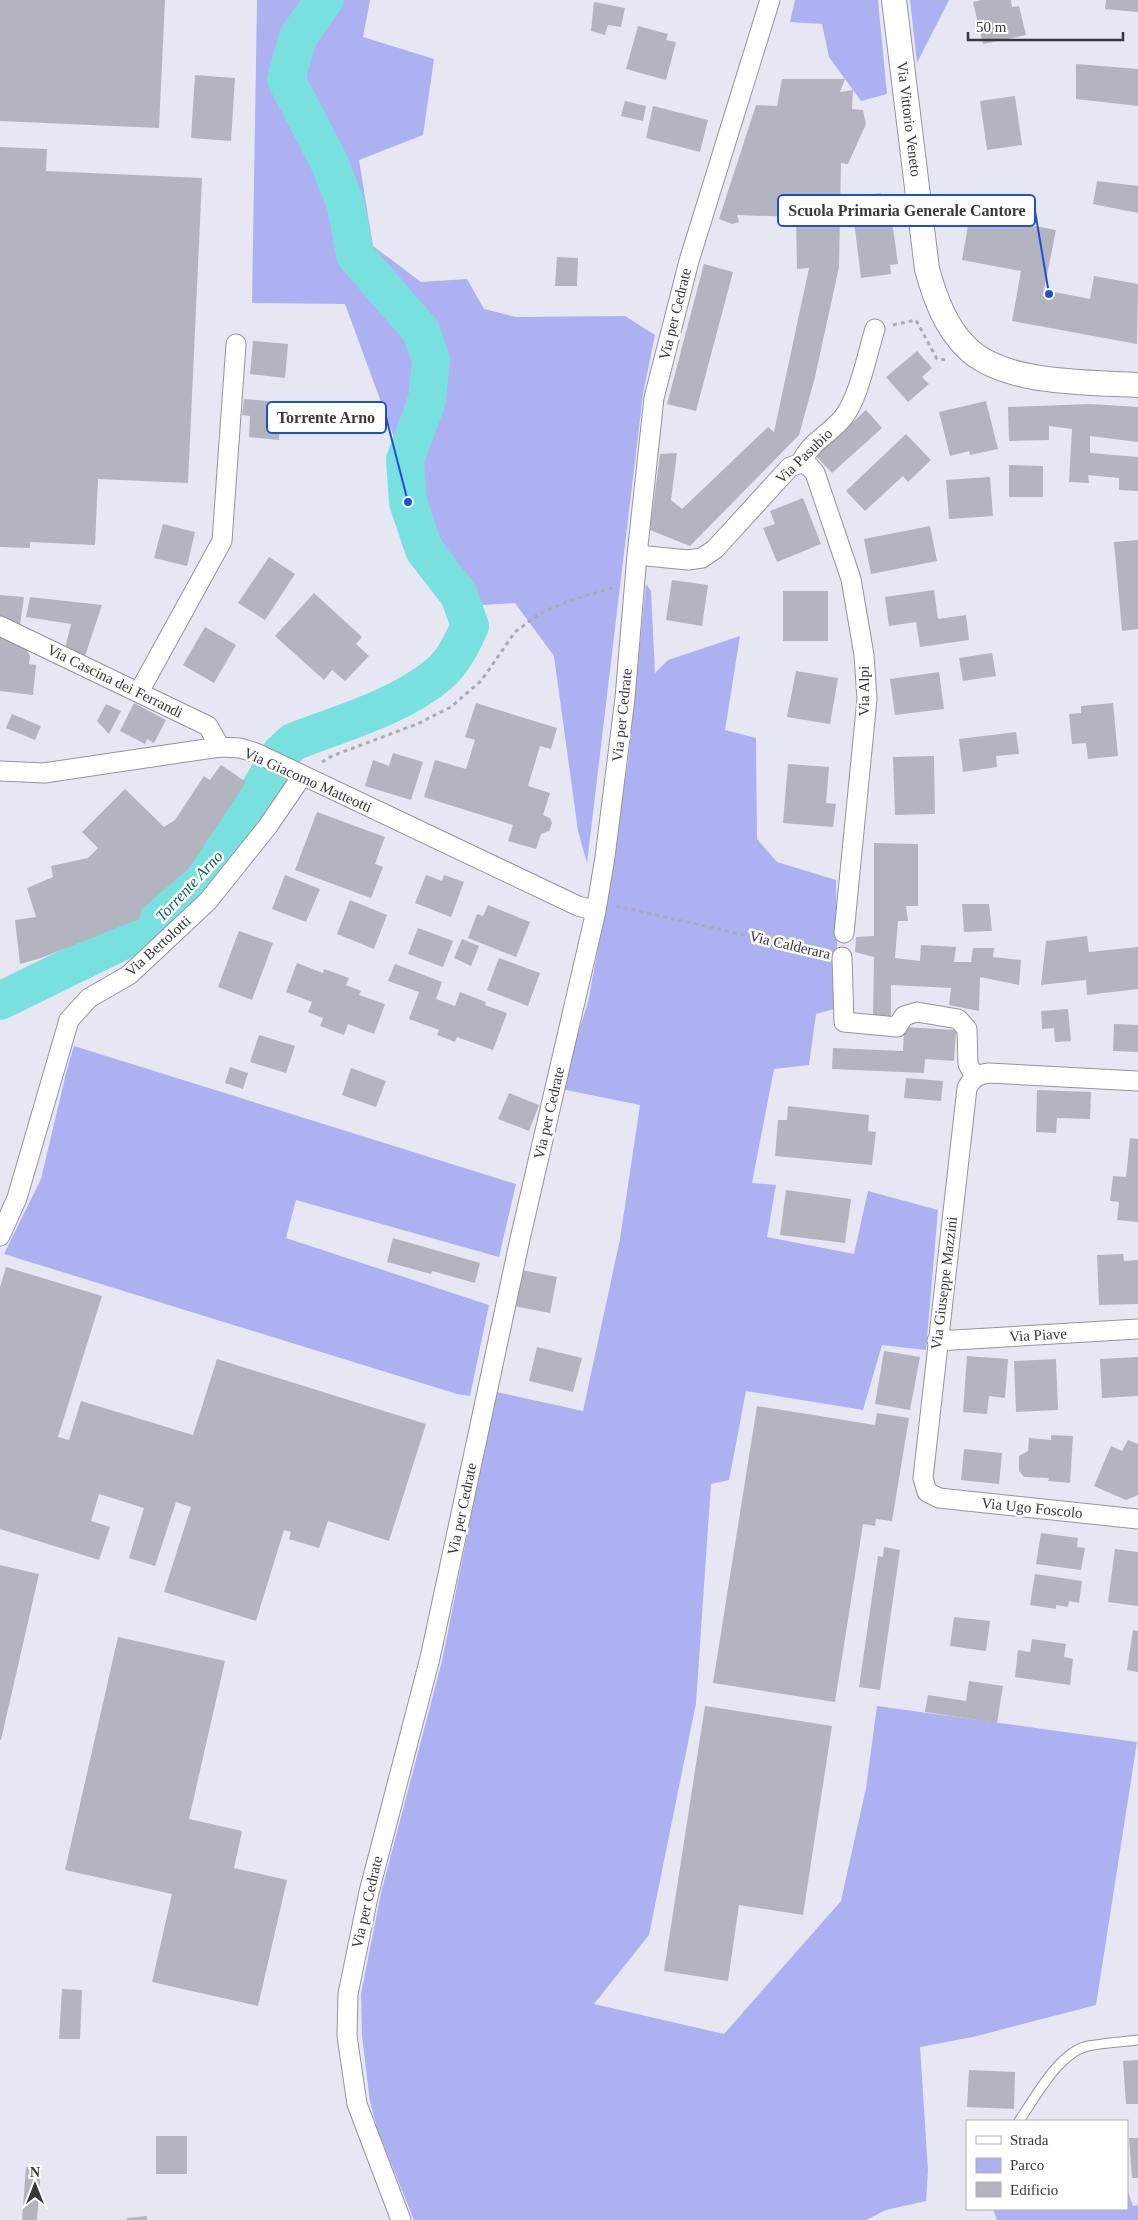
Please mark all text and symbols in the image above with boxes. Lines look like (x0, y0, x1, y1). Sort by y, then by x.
scale bar (968, 10, 1123, 42)
text: 50 m (976, 19, 1007, 35)
street label: Via Vittorio Veneto (894, 60, 924, 178)
callout: Scuola Primaria Generale Cantore (778, 195, 1035, 226)
text: Scuola Primaria Generale Cantore (788, 202, 1026, 219)
street label: Via per Cedrate (656, 266, 694, 362)
callout: Torrente Arno (267, 402, 386, 433)
text: Torrente Arno (277, 409, 375, 426)
street label: Via Pasubio (773, 425, 835, 487)
street label: Via Cascina dei Ferrandi (45, 641, 185, 721)
street label: Via Alpi (856, 666, 872, 716)
street label: Via per Cedrate (609, 667, 635, 763)
street label: Via Giacomo Matteotti (242, 745, 374, 815)
water label: Torrente Arno (152, 847, 226, 925)
street label: Via Bertolotti (122, 913, 194, 979)
street label: Via Calderara (748, 928, 832, 962)
street label: Via per Cedrate (531, 1065, 567, 1161)
street label: Via Giuseppe Mazzini (928, 1215, 960, 1351)
street label: Via Piave (1009, 1325, 1068, 1345)
street label: Via per Cedrate (444, 1461, 480, 1557)
street label: Via Ugo Foscolo (981, 1495, 1083, 1521)
street label: Via per Cedrate (349, 1854, 385, 1950)
legend (966, 2120, 1128, 2210)
text: Strada (1010, 2132, 1049, 2148)
text: Parco (1010, 2157, 1044, 2173)
north arrow (10, 2160, 60, 2210)
text: N (30, 2165, 40, 2180)
text: Edificio (1010, 2182, 1058, 2198)

